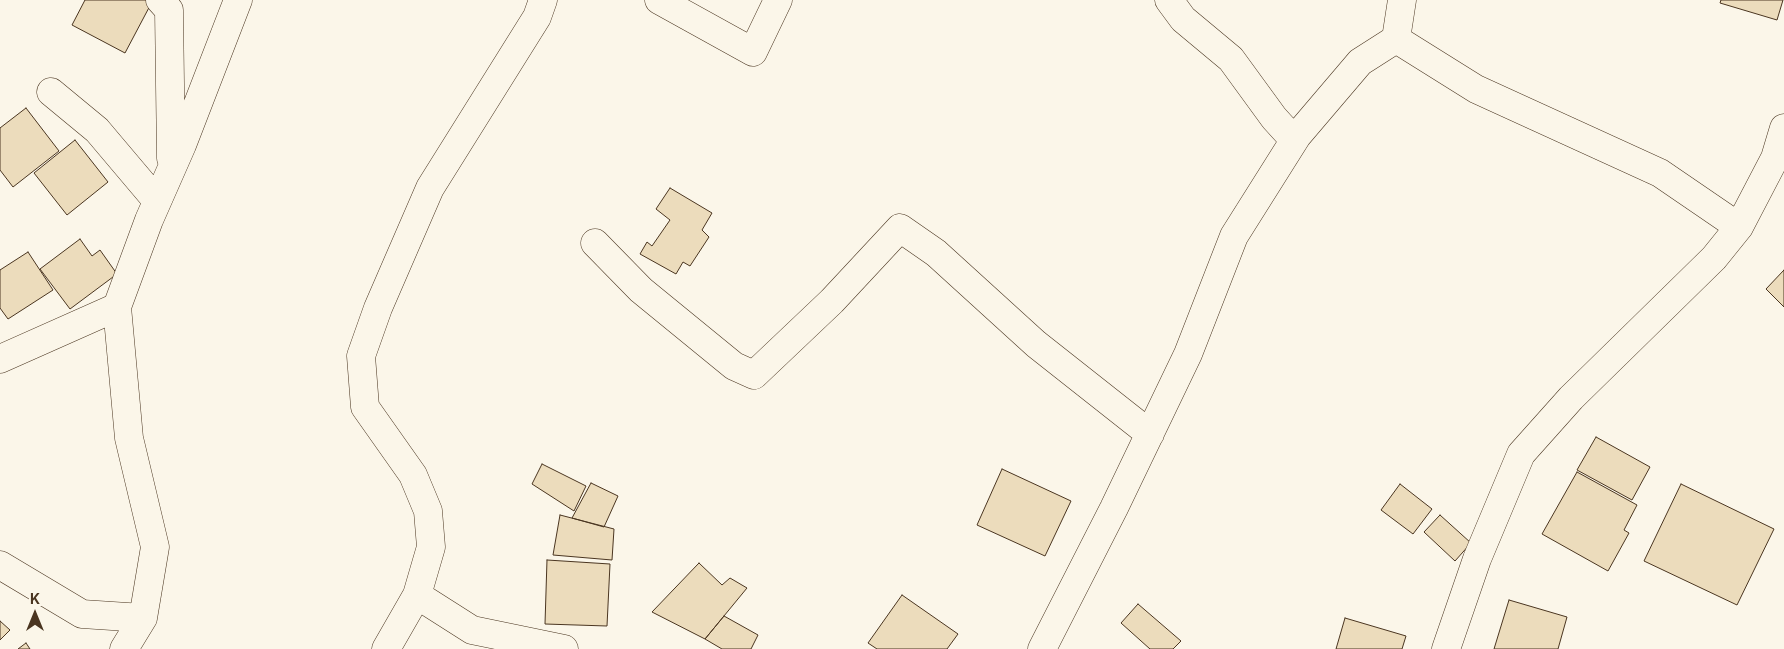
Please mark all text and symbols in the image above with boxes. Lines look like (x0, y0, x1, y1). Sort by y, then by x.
north arrow (10, 589, 60, 639)
text: K (30, 590, 40, 607)

